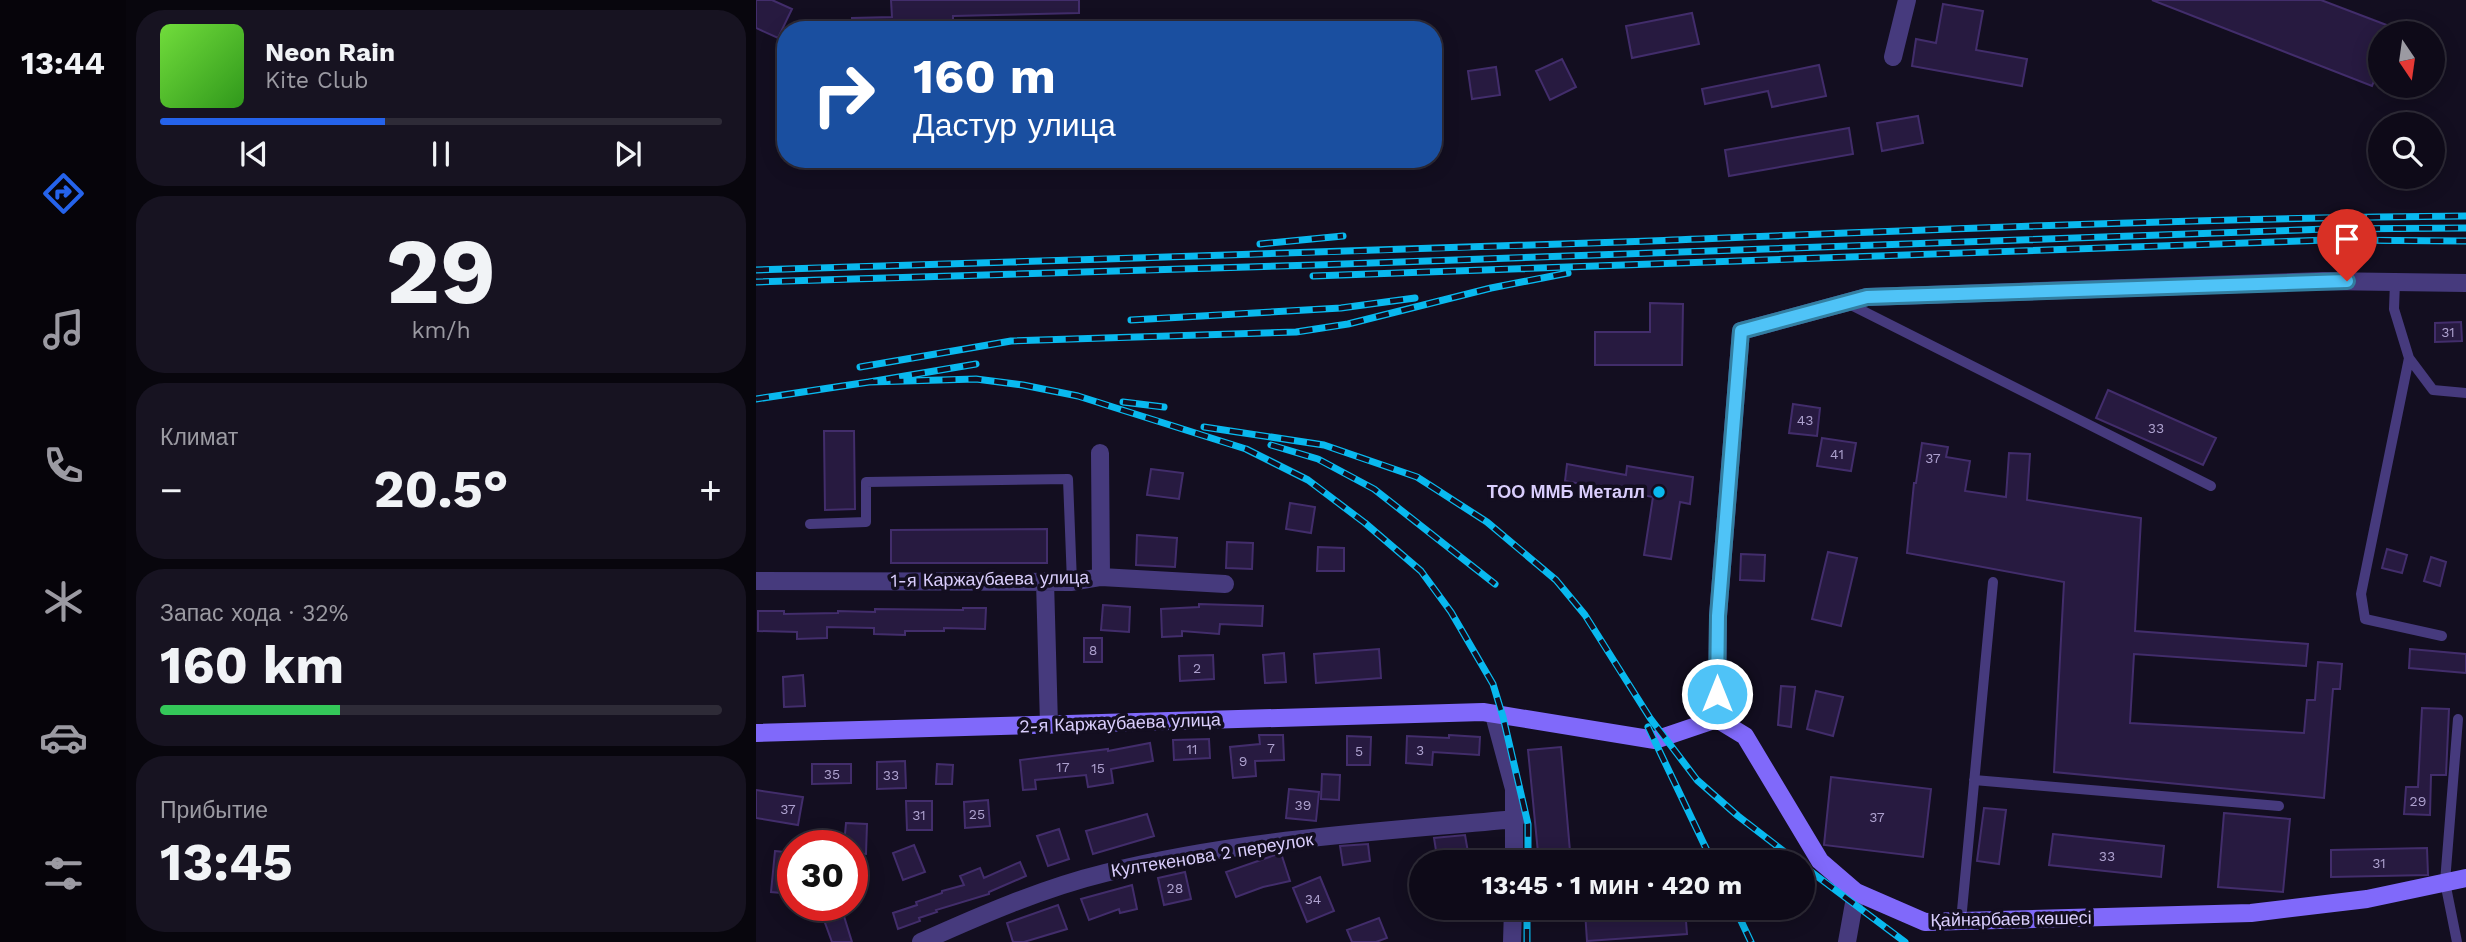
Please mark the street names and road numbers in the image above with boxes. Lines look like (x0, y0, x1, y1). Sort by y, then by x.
street label: 1-я Каржаубаева улица (891, 566, 1090, 591)
street label: 2-я Каржаубаева улица (1019, 708, 1222, 737)
street label: Култекенова 2 переулок (1109, 828, 1315, 881)
street label: Қайнарбаев көшесі (1930, 907, 2092, 930)

